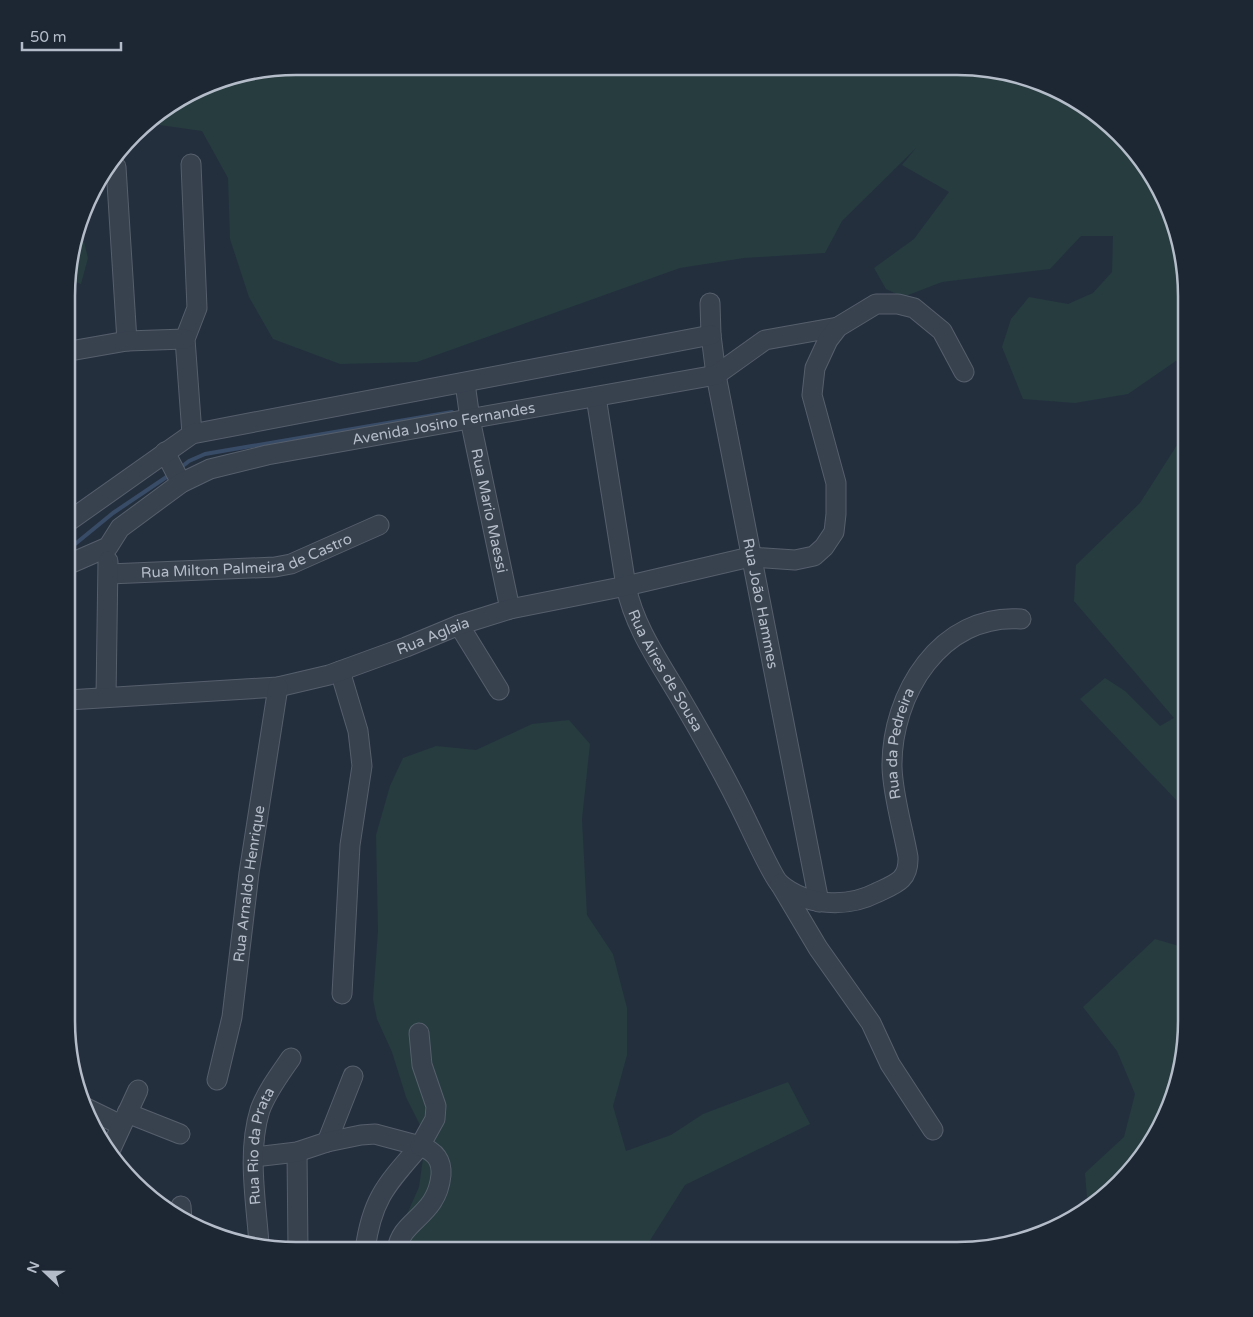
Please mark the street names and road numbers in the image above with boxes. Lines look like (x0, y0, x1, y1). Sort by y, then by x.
street label: Avenida Josino Fernandes (351, 398, 536, 449)
street label: Rua Mario Maessi (467, 447, 511, 575)
street label: Rua Milton Palmeira de Castro (141, 529, 355, 582)
street label: Rua João Hammes (739, 536, 782, 670)
street label: Rua Aires de Sousa (624, 607, 707, 735)
street label: Rua Aglaia (394, 613, 472, 659)
street label: Rua da Pedreira (883, 685, 918, 801)
street label: Rua Arnaldo Henrique (230, 804, 268, 963)
street label: Rua Rio da Prata (244, 1084, 278, 1206)

